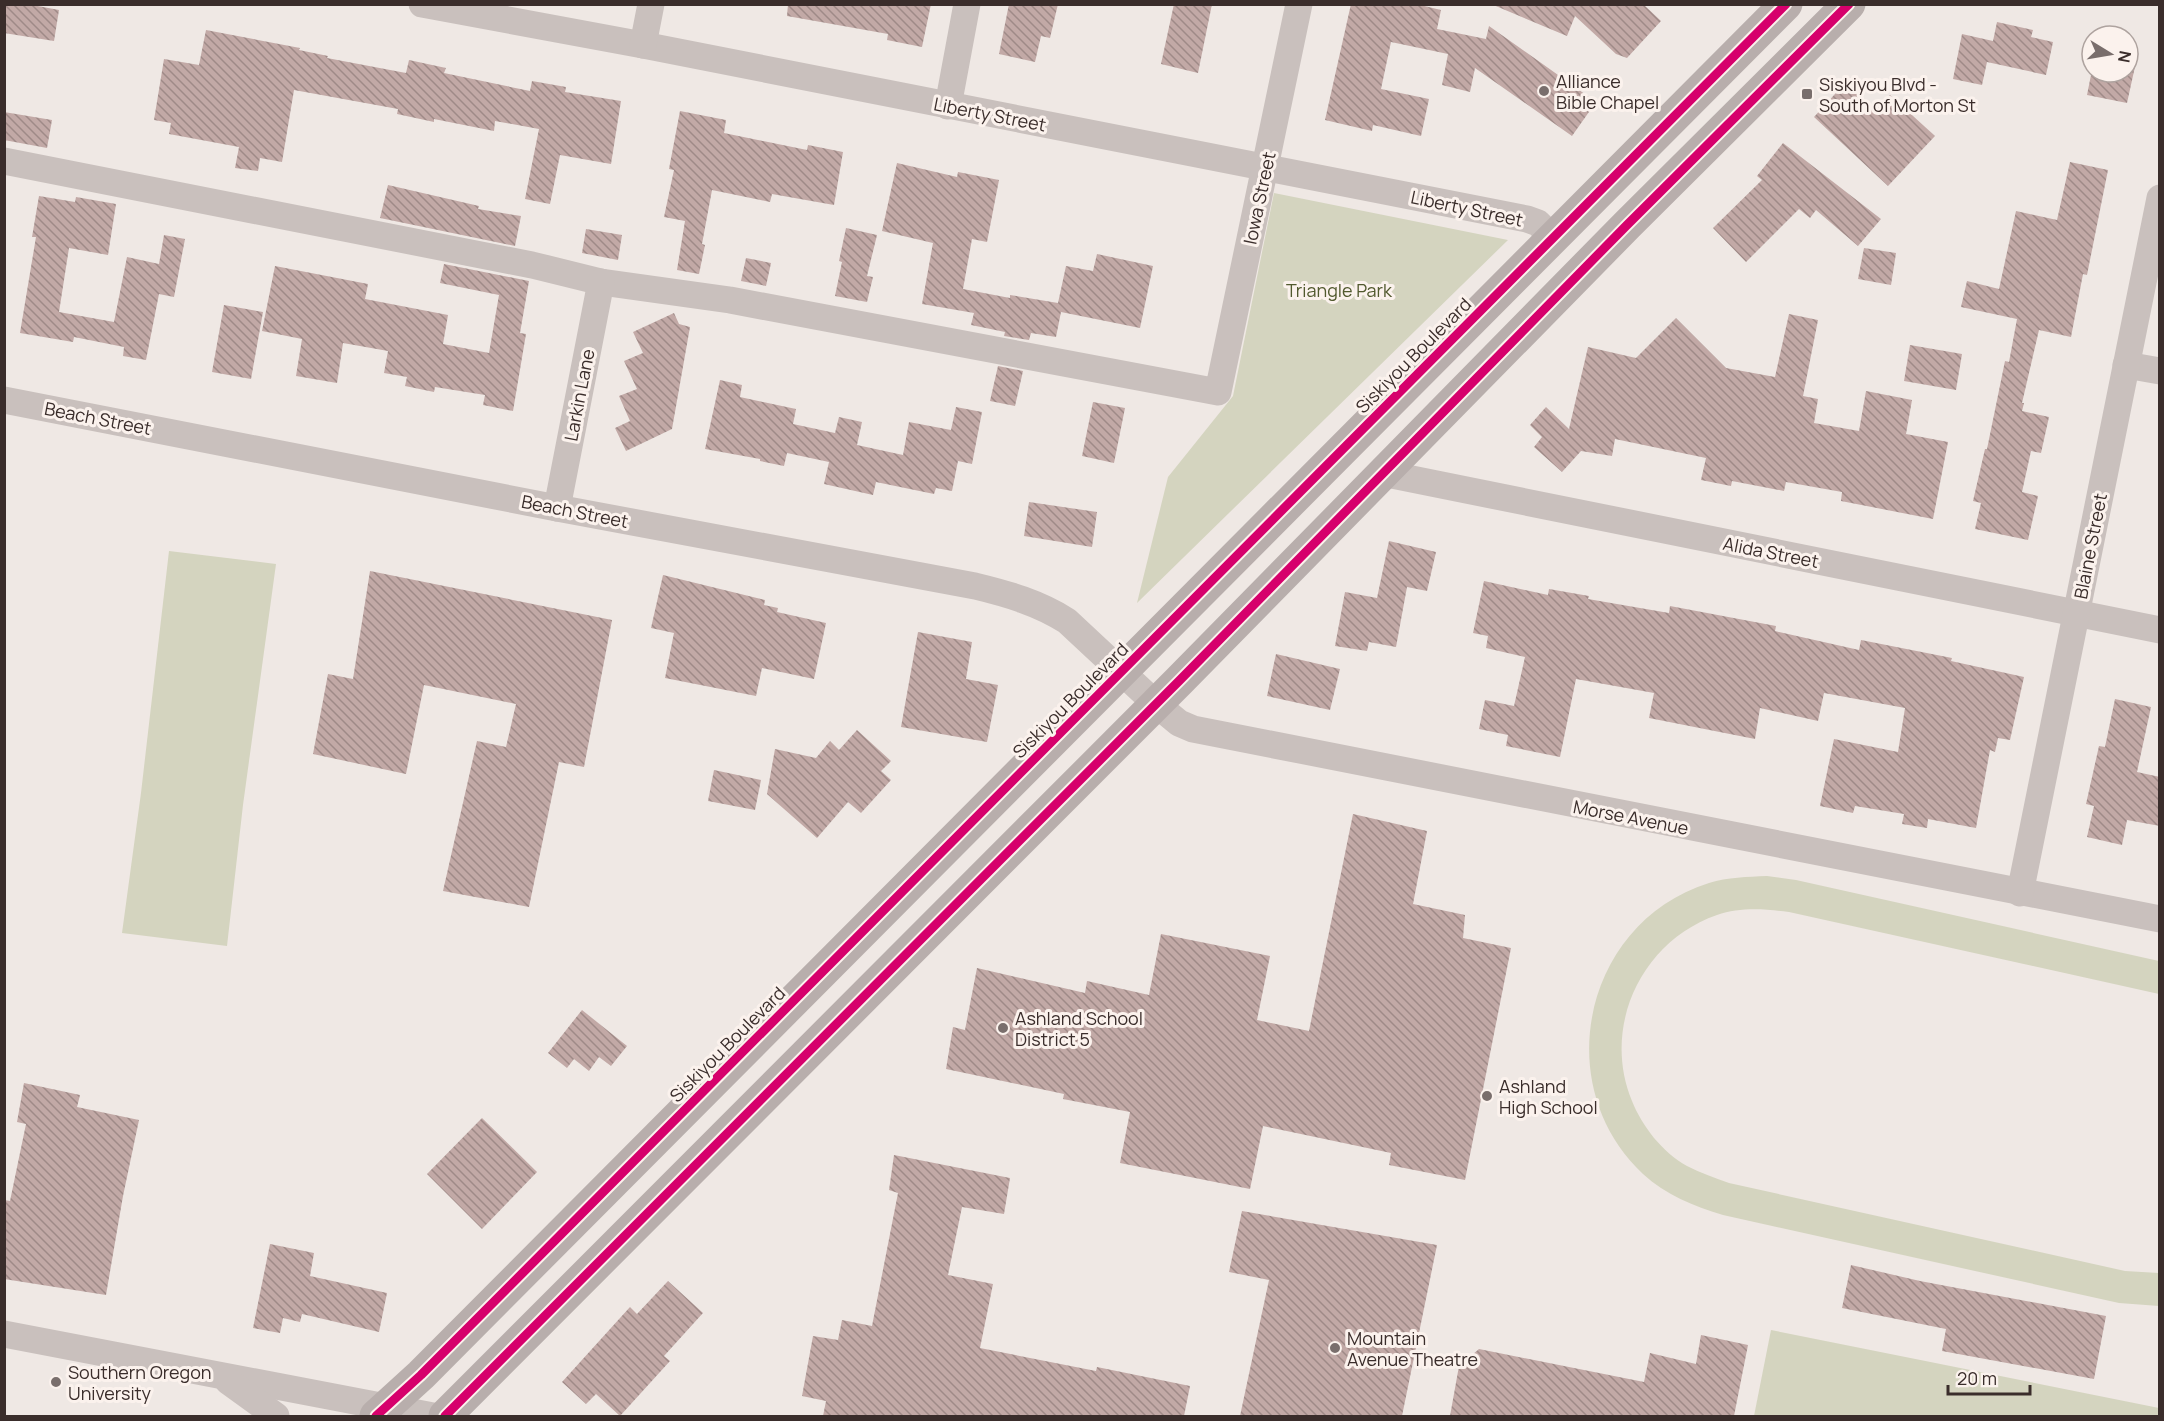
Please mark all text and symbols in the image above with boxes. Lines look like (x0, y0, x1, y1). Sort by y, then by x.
north arrow (2080, 24, 2140, 84)
text: N (2113, 49, 2137, 65)
place label: Alliance Bible Chapel (1556, 69, 1659, 114)
place label: Siskiyou Blvd - South of Morton St (1819, 72, 1976, 117)
marker: Alliance Bible Chapel (1537, 84, 1551, 98)
marker: Siskiyou Blvd - South of Morton St (1800, 87, 1814, 101)
street label: Liberty Street (932, 91, 1048, 137)
street label: Iowa Street (1237, 149, 1281, 247)
street label: Liberty Street (1409, 184, 1525, 232)
park label: Triangle Park (1286, 278, 1393, 302)
street label: Siskiyou Boulevard (1350, 292, 1476, 418)
street label: Larkin Lane (558, 347, 600, 443)
street label: Beach Street (42, 396, 154, 440)
street label: Beach Street (519, 489, 631, 533)
street label: Blaine Street (2068, 491, 2112, 601)
street label: Alida Street (1721, 531, 1821, 573)
street label: Siskiyou Boulevard (1007, 637, 1133, 763)
street label: Morse Avenue (1571, 794, 1691, 840)
street label: Siskiyou Boulevard (664, 981, 790, 1107)
place label: Ashland School District 5 (1015, 1006, 1143, 1051)
marker: Ashland School District 5 (996, 1021, 1010, 1035)
place label: Ashland High School (1499, 1074, 1598, 1119)
marker: Ashland High School (1480, 1089, 1494, 1103)
place label: Mountain Avenue Theatre (1347, 1326, 1478, 1371)
marker: Mountain Avenue Theatre (1328, 1341, 1342, 1355)
scale bar (1948, 1358, 2030, 1396)
place label: Southern Oregon University (68, 1360, 212, 1405)
text: 20 m (1957, 1366, 1997, 1390)
marker: Southern Oregon University (49, 1375, 63, 1389)

